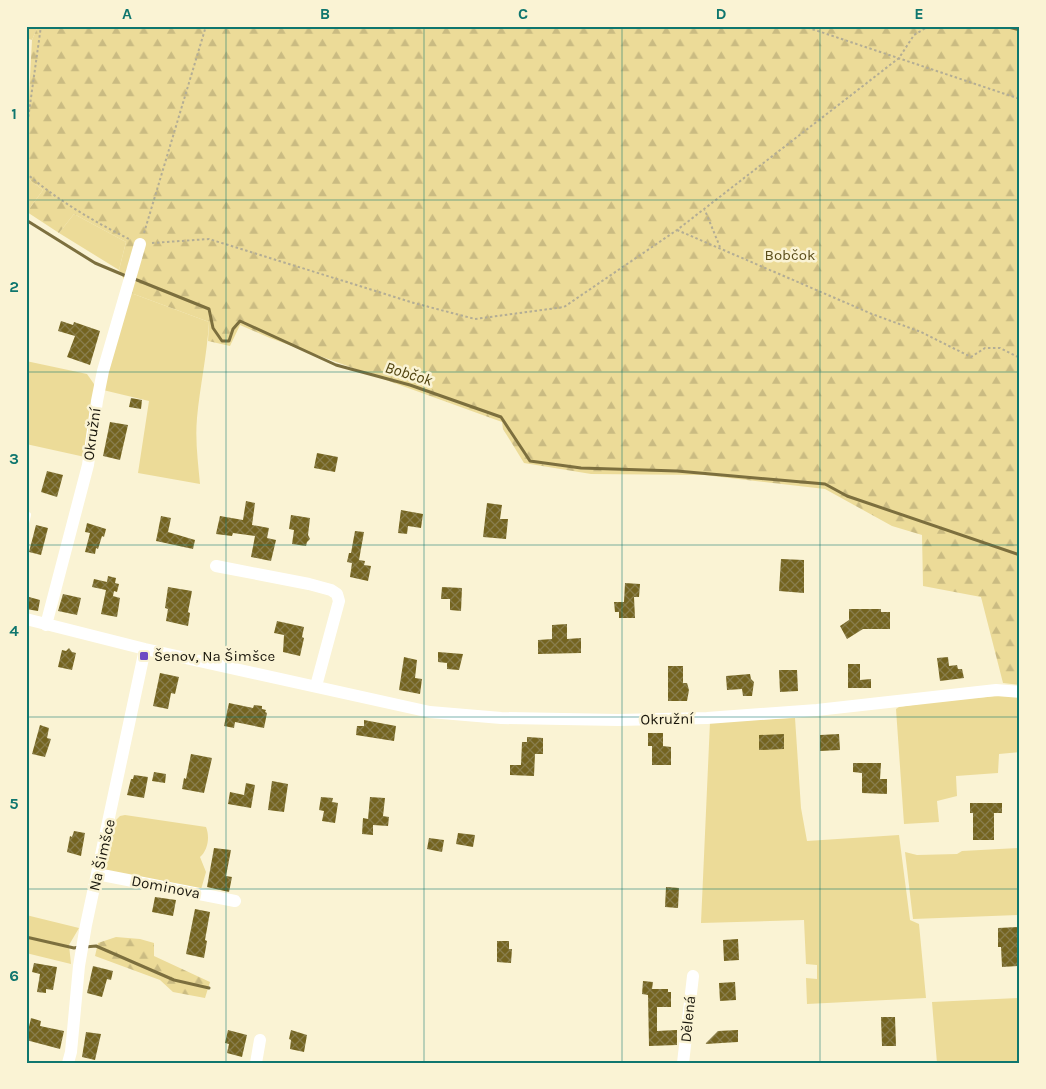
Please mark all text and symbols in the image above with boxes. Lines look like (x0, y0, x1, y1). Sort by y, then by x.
text: A (122, 4, 132, 23)
text: B (320, 4, 330, 23)
text: C (518, 4, 528, 23)
text: D (716, 4, 727, 23)
text: E (914, 4, 924, 23)
text: 1 (11, 104, 17, 123)
park label: Bobčok (765, 246, 815, 264)
text: 2 (9, 277, 19, 296)
water label: Bobčok (383, 357, 436, 390)
street label: Okružní (79, 406, 105, 462)
text: 3 (9, 449, 19, 468)
text: 4 (9, 621, 19, 640)
place label: Šenov, Na Šimšce (154, 647, 275, 665)
marker: Šenov, Na Šimšce (138, 650, 150, 662)
street label: Okružní (640, 710, 694, 728)
text: 5 (9, 794, 19, 813)
street label: Na Šimšce (85, 817, 119, 893)
street label: Dominova (130, 872, 202, 902)
text: 6 (9, 966, 19, 985)
street label: Dělená (677, 995, 699, 1043)

